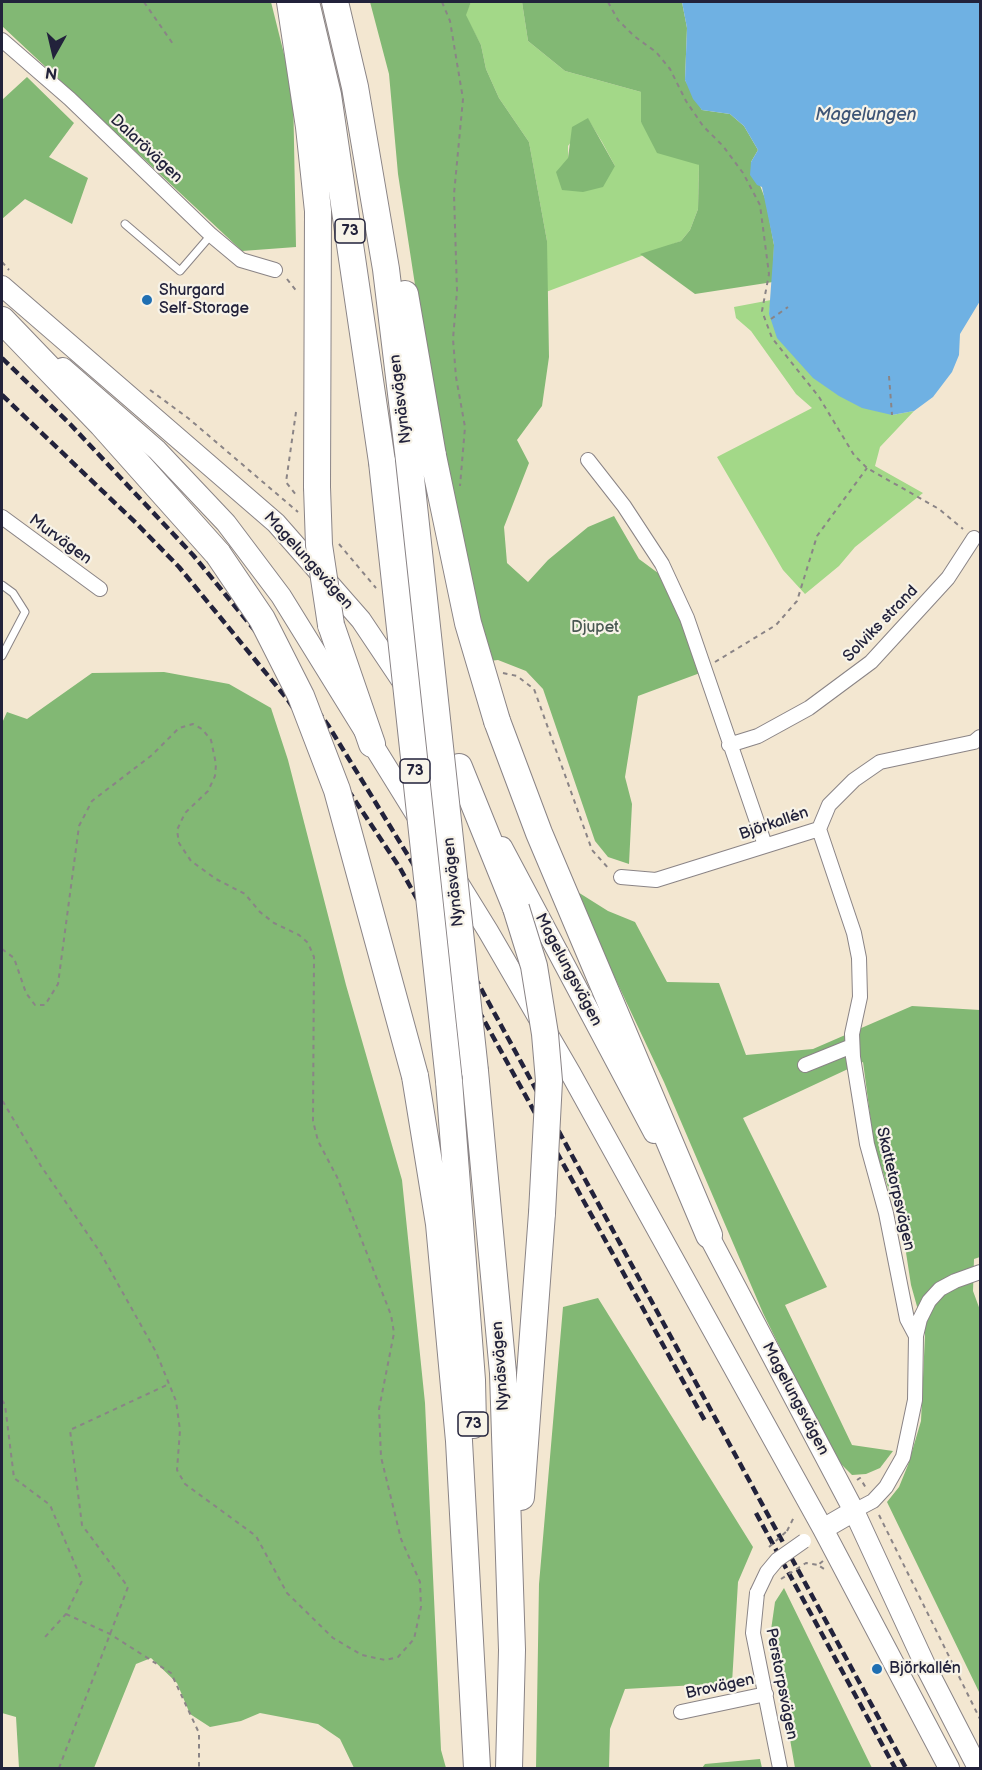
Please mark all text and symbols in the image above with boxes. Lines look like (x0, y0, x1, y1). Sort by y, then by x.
north arrow (24, 24, 84, 84)
text: N (44, 62, 59, 83)
water label: Magelungen (815, 104, 917, 126)
street label: Dalarövägen (106, 111, 186, 187)
road number: 73 (335, 219, 365, 243)
place label: Shurgard Self-Storage (159, 281, 249, 319)
marker: Shurgard Self-Storage (140, 293, 154, 307)
street label: Nynäsvägen (386, 353, 416, 445)
street label: Magelungsvägen (259, 508, 357, 614)
street label: Murvägen (25, 511, 95, 569)
street label: Solviks strand (840, 582, 922, 666)
park label: Djupet (571, 618, 619, 638)
road number: 73 (400, 759, 430, 783)
street label: Björkallén (737, 803, 811, 845)
street label: Nynäsvägen (440, 836, 468, 928)
street label: Magelungsvägen (530, 910, 606, 1030)
street label: Skattetorpsvägen (871, 1125, 919, 1253)
street label: Nynäsvägen (488, 1321, 514, 1411)
street label: Magelungsvägen (757, 1339, 833, 1459)
road number: 73 (458, 1412, 488, 1436)
street label: Perstorpsvägen (761, 1626, 801, 1742)
place label: Björkallén (889, 1659, 961, 1679)
marker: Björkallén (870, 1662, 884, 1676)
street label: Brovägen (684, 1670, 756, 1704)

